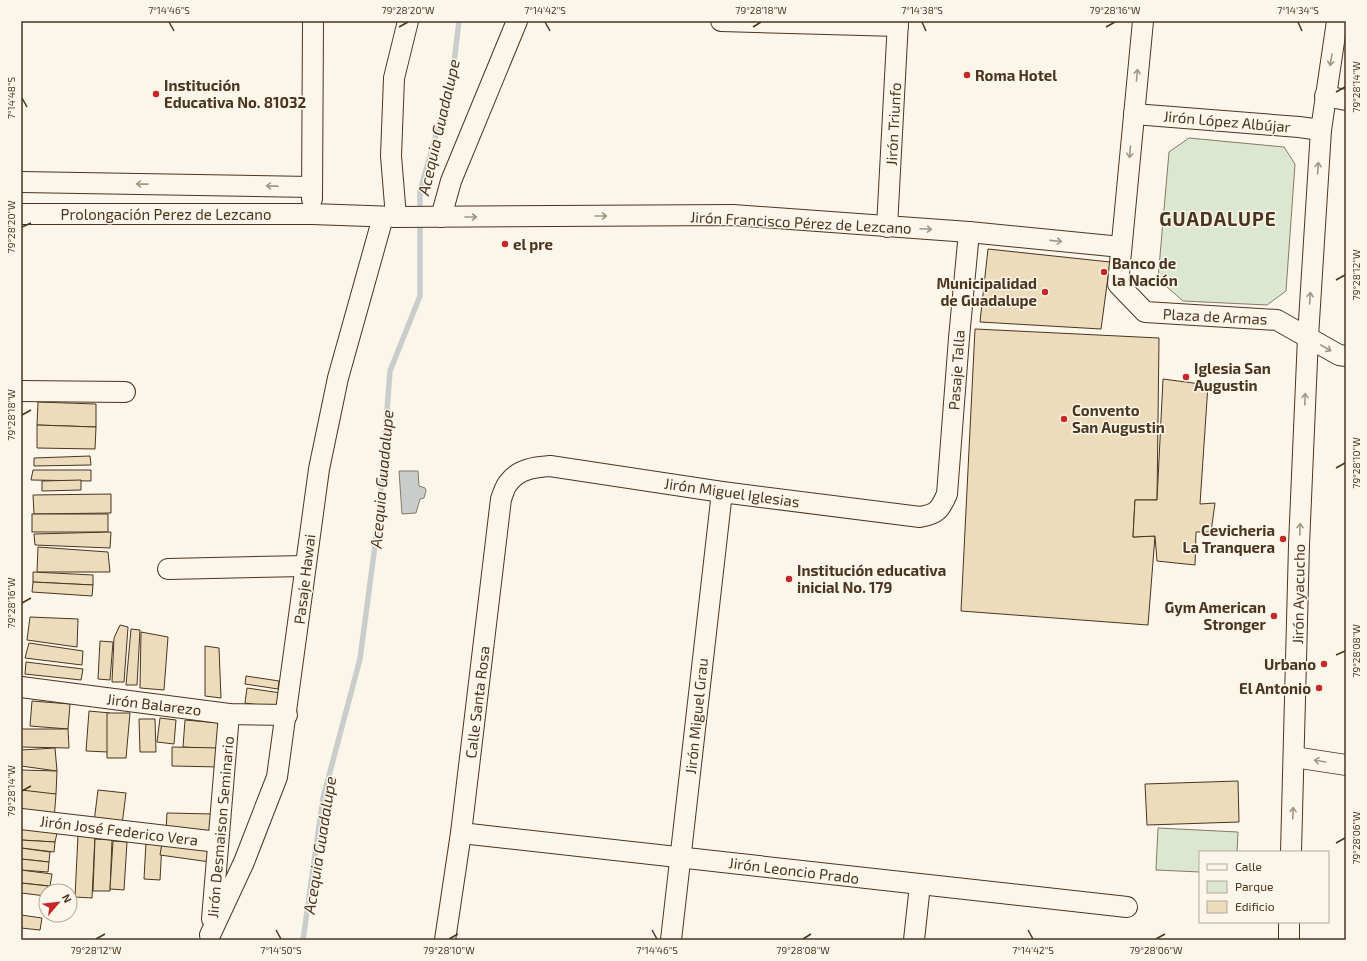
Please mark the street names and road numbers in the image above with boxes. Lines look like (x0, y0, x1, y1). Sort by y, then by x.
street label: Jirón Triunfo (882, 82, 904, 166)
street label: Jirón López Albújar (1163, 106, 1291, 137)
street label: Prolongación Perez de Lezcano (61, 205, 271, 223)
street label: Jirón Francisco Pérez de Lezcano (690, 207, 912, 237)
street label: Plaza de Armas (1162, 304, 1268, 328)
street label: Pasaje Talla (944, 329, 969, 411)
street label: Jirón Miguel Iglesias (663, 474, 801, 510)
street label: Pasaje Hawai (290, 533, 319, 625)
street label: Jirón Ayacucho (1288, 544, 1308, 644)
street label: Calle Santa Rosa (461, 645, 493, 759)
street label: Jirón Miguel Grau (681, 657, 711, 775)
street label: Jirón Balarezo (106, 689, 202, 719)
street label: Jirón Desmaison Seminario (203, 735, 237, 919)
street label: Jirón José Federico Vera (39, 811, 199, 849)
street label: Jirón Leoncio Prado (728, 853, 860, 887)

